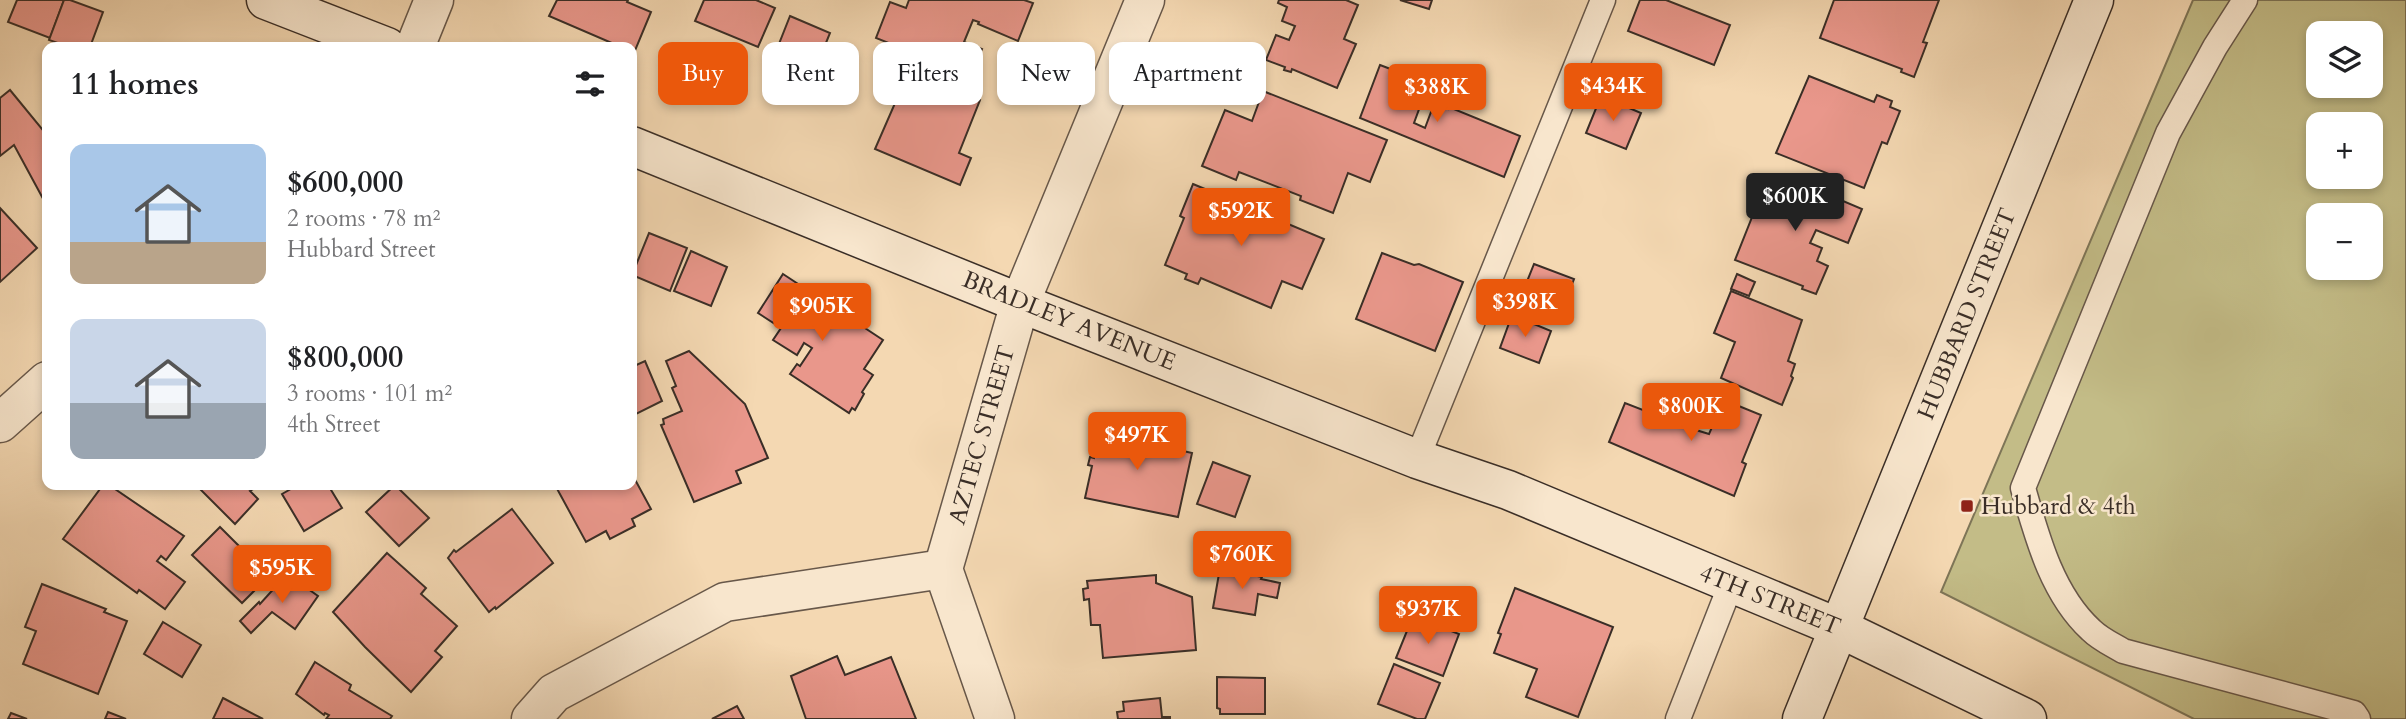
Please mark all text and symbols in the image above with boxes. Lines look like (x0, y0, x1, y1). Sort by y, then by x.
map controls (2306, 21, 2383, 280)
button: layers (2306, 21, 2383, 98)
chip: Buy (658, 42, 748, 105)
chip: Rent (762, 42, 859, 105)
chip: Filters (873, 42, 983, 105)
chip: New (997, 42, 1095, 105)
chip: Apartment (1109, 42, 1266, 105)
text: 11 homes (70, 64, 199, 105)
pin: $388K (1388, 64, 1486, 124)
pin: $434K (1564, 64, 1662, 123)
icon: filters (571, 65, 609, 103)
text: $434K (1580, 70, 1646, 101)
text: $388K (1404, 71, 1470, 102)
button: + (2306, 112, 2383, 189)
text: $600,000 (287, 162, 403, 203)
icon: home (126, 172, 210, 256)
pin: $600K (1746, 174, 1844, 233)
text: $600K (1762, 180, 1828, 211)
pin: $592K (1192, 188, 1290, 248)
text: $592K (1208, 195, 1274, 226)
text: 2 rooms · 78 m² (287, 203, 440, 234)
street label: HUBBARD STREET (1909, 203, 2025, 425)
button: − (2306, 203, 2383, 280)
text: Hubbard Street (287, 234, 436, 265)
street label: BRADLEY AVENUE (957, 263, 1181, 379)
pin: $398K (1476, 280, 1574, 339)
pin: $905K (773, 284, 871, 343)
text: $398K (1492, 286, 1558, 317)
text: $905K (789, 290, 855, 321)
text: $800,000 (287, 337, 403, 378)
street label: AZTEC STREET (941, 342, 1023, 528)
icon: home (126, 347, 210, 431)
text: 3 rooms · 101 m² (287, 378, 452, 409)
pin: $800K (1642, 384, 1740, 443)
text: $800K (1658, 390, 1724, 421)
text: 4th Street (287, 409, 380, 440)
pin: $497K (1088, 412, 1186, 472)
text: $497K (1104, 419, 1170, 450)
place label: Hubbard & 4th (1981, 490, 2136, 523)
marker: Hubbard & 4th (1959, 498, 1975, 514)
pin: $760K (1193, 532, 1291, 591)
text: $760K (1209, 538, 1275, 569)
pin: $595K (233, 546, 331, 605)
text: $595K (249, 552, 315, 583)
street label: 4TH STREET (1694, 557, 1846, 643)
pin: $937K (1379, 586, 1477, 646)
text: $937K (1395, 593, 1461, 624)

